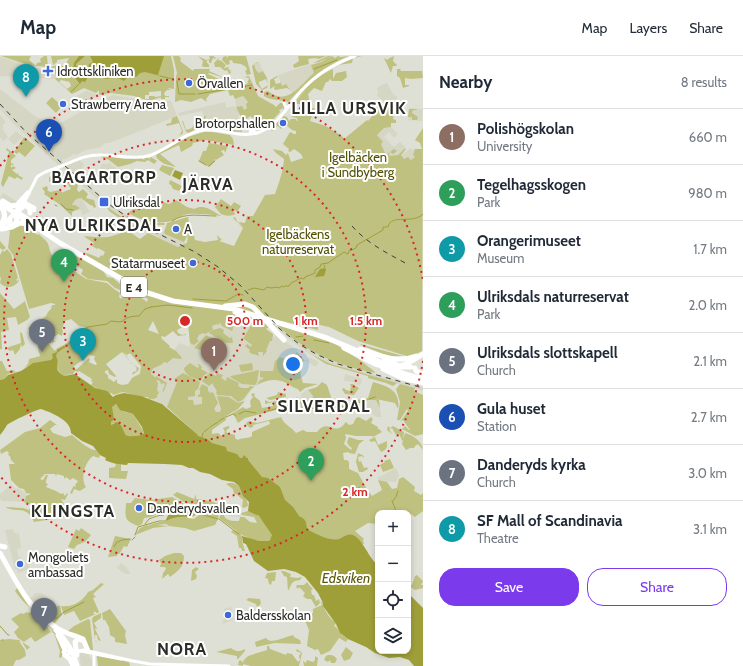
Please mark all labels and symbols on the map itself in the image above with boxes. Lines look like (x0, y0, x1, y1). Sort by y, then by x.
place label: Idrottskliniken (57, 63, 134, 79)
pin: 8 (13, 64, 39, 97)
marker: Idrottskliniken (42, 65, 54, 77)
place label: Örvallen (197, 75, 244, 91)
marker: Örvallen (184, 78, 194, 88)
place label: Strawberry Arena (71, 96, 167, 112)
district label: LILLA URSVIK (291, 98, 407, 118)
marker: Strawberry Arena (58, 99, 68, 109)
place label: Brotorpshallen (195, 115, 275, 131)
marker: Brotorpshallen (278, 118, 288, 128)
pin: 6 (36, 119, 62, 152)
park label: Igelbäcken i Sundbyberg (322, 149, 395, 180)
district label: BAGARTORP (51, 167, 157, 187)
district label: JÄRVA (181, 174, 234, 194)
place label: Ulriksdal (113, 194, 160, 210)
marker: Ulriksdal (98, 196, 110, 208)
district label: NYA ULRIKSDAL (25, 215, 161, 235)
place label: A (184, 221, 192, 237)
marker: A (171, 224, 181, 234)
park label: Igelbäckens naturreservat (262, 226, 335, 257)
pin: 4 (51, 249, 77, 282)
place label: Statarmuseet (111, 255, 186, 271)
marker: Statarmuseet (188, 258, 198, 268)
road number: E 4 (121, 277, 147, 297)
text: 500 m (227, 313, 263, 328)
text: 1 km (294, 313, 318, 328)
text: 1.5 km (350, 313, 382, 328)
centre of rings (178, 314, 192, 328)
pin: 5 (29, 319, 55, 352)
pin: 3 (70, 328, 96, 361)
pin: 1 (201, 338, 227, 371)
your location (283, 354, 303, 374)
district label: SILVERDAL (278, 396, 370, 416)
pin: 2 (298, 448, 324, 481)
text: 2 km (342, 484, 368, 499)
place label: Danderydsvallen (147, 500, 239, 516)
district label: KLINGSTA (31, 501, 115, 521)
marker: Danderydsvallen (134, 503, 144, 513)
place label: Mongoliets ambassad (28, 549, 89, 580)
marker: Mongoliets ambassad (15, 559, 25, 569)
water label: Edsviken (322, 569, 370, 587)
pin: 7 (31, 598, 57, 631)
place label: Baldersskolan (236, 607, 311, 623)
marker: Baldersskolan (223, 610, 233, 620)
district label: NORA (157, 639, 207, 659)

